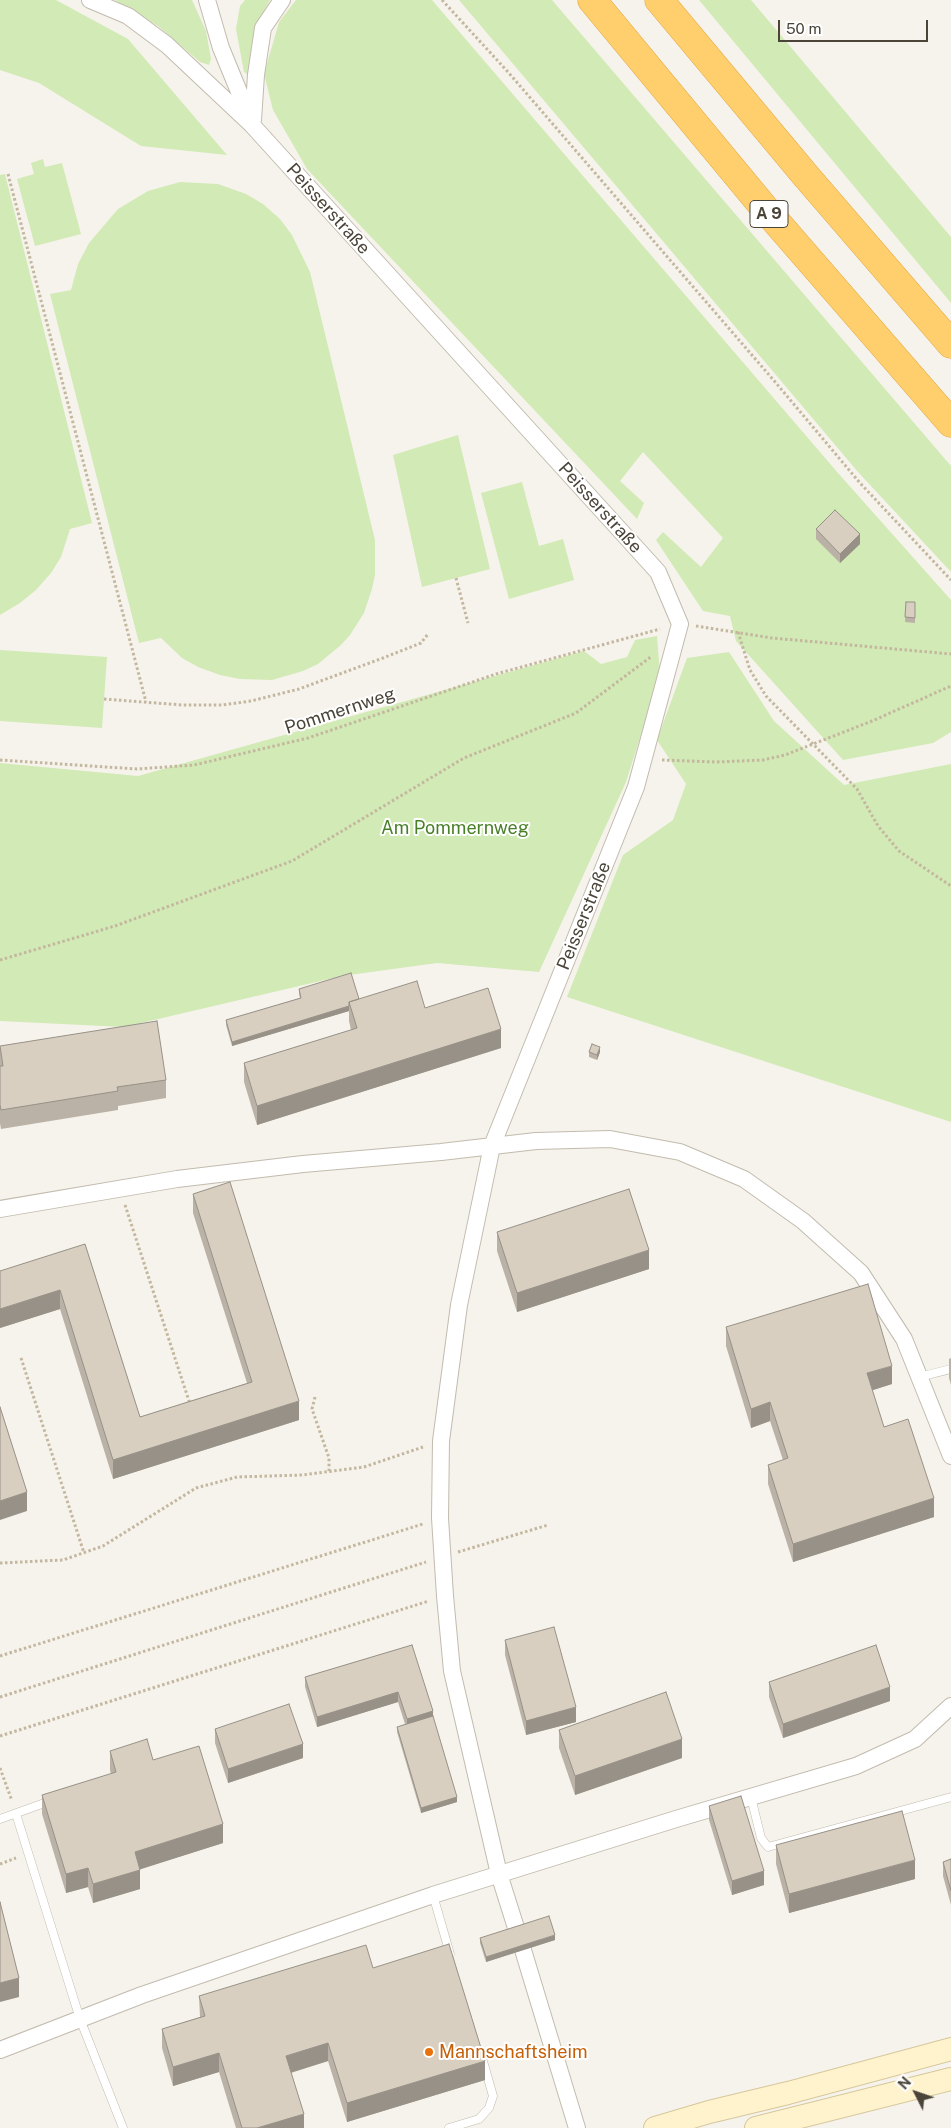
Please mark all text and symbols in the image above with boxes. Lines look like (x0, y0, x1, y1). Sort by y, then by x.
scale bar (781, 10, 931, 42)
text: 50 m (786, 20, 821, 37)
street label: Peisserstraße (282, 159, 374, 259)
road number: A 9 (750, 200, 788, 228)
street label: Peisserstraße (554, 458, 646, 558)
street label: Pommernweg (282, 683, 398, 739)
park label: Am Pommernweg (381, 817, 529, 839)
street label: Peisserstraße (553, 859, 615, 973)
place label: Mannschaftsheim (439, 2041, 588, 2063)
marker: Mannschaftsheim (423, 2046, 435, 2058)
north arrow (891, 2068, 941, 2118)
text: N (895, 2074, 914, 2093)

